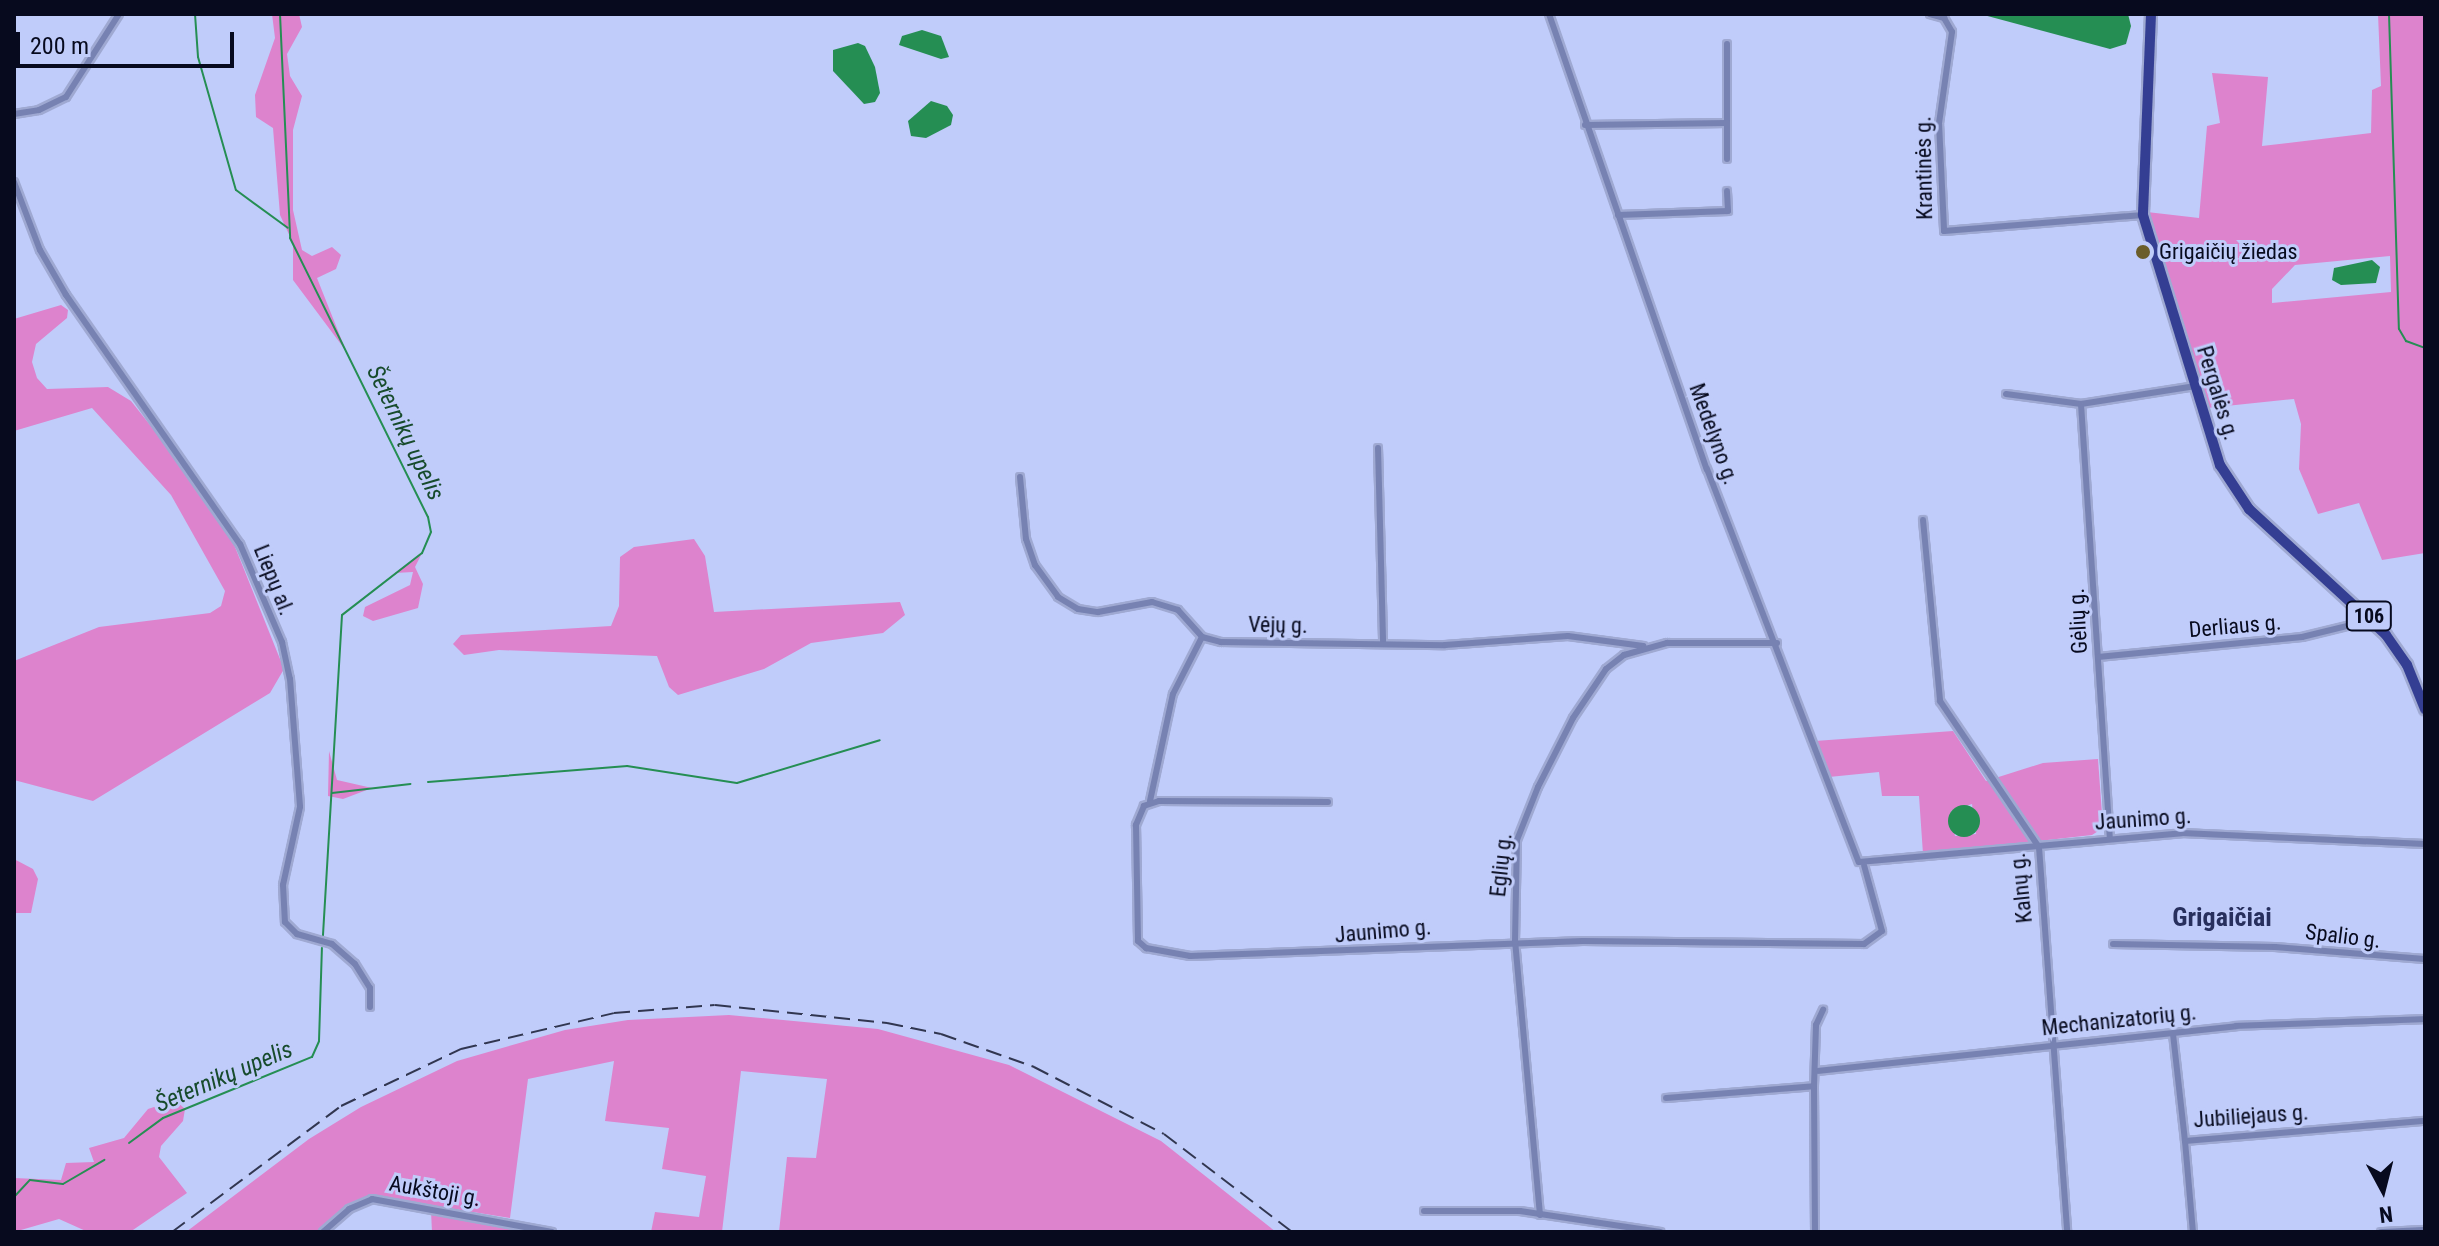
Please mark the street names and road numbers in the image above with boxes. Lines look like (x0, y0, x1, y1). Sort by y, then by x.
street label: Krantinės g. (1910, 116, 1938, 220)
street label: Pergalės g. (2191, 343, 2245, 443)
street label: Medelyno g. (1684, 380, 1744, 488)
street label: Liepų al. (248, 541, 300, 619)
street label: Gėlių g. (2063, 587, 2093, 655)
road number: 106 (2345, 600, 2393, 632)
street label: Derliaus g. (2188, 609, 2282, 643)
street label: Vėjų g. (1248, 611, 1308, 639)
street label: Jaunimo g. (2094, 802, 2192, 836)
street label: Eglių g. (1485, 832, 1517, 898)
street label: Kalnų g. (2004, 852, 2038, 924)
street label: Jaunimo g. (1334, 914, 1432, 948)
street label: Spalio g. (2304, 918, 2382, 954)
street label: Mechanizatorių g. (2040, 999, 2198, 1041)
street label: Jubiliejaus g. (2193, 1099, 2309, 1133)
street label: Aukštoji g. (387, 1170, 483, 1212)

